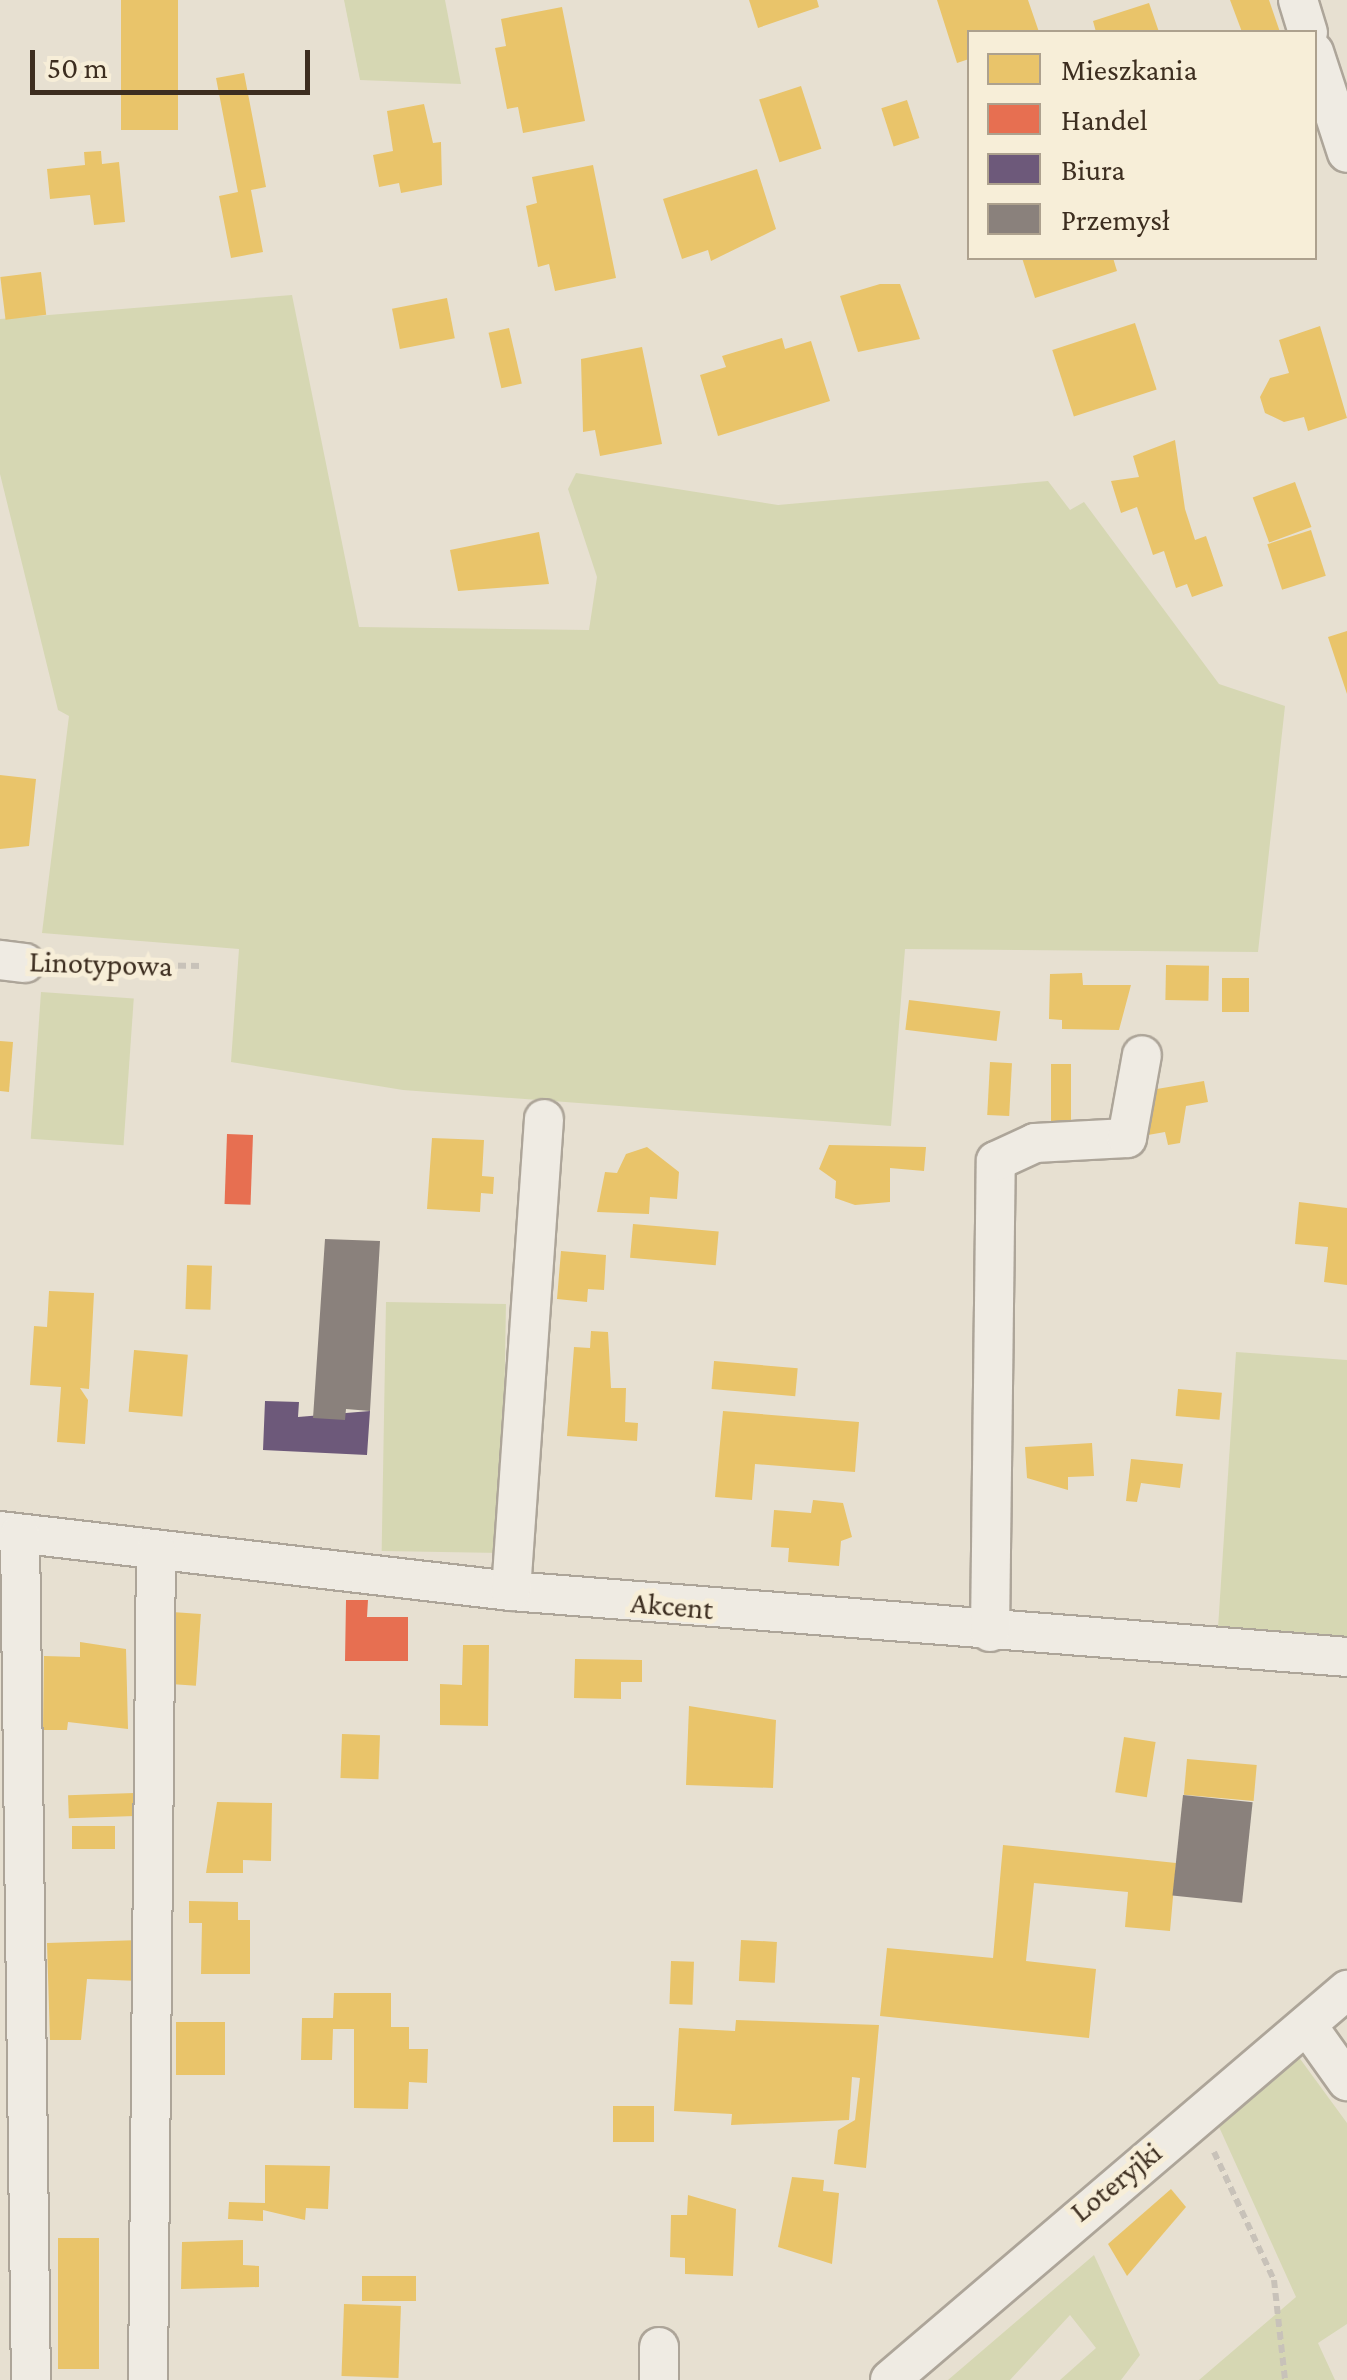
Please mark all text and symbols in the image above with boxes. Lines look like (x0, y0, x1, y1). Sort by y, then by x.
scale bar (35, 30, 315, 92)
legend (967, 30, 1317, 260)
text: 50 m (47, 51, 108, 84)
text: Mieszkania (1061, 53, 1197, 86)
text: Handel (1061, 103, 1148, 136)
text: Biura (1061, 153, 1125, 186)
text: Przemysł (1061, 203, 1170, 236)
street label: Linotypowa (29, 944, 173, 984)
street label: Akcent (629, 1584, 715, 1628)
street label: Loteryjki (1063, 2134, 1169, 2230)

